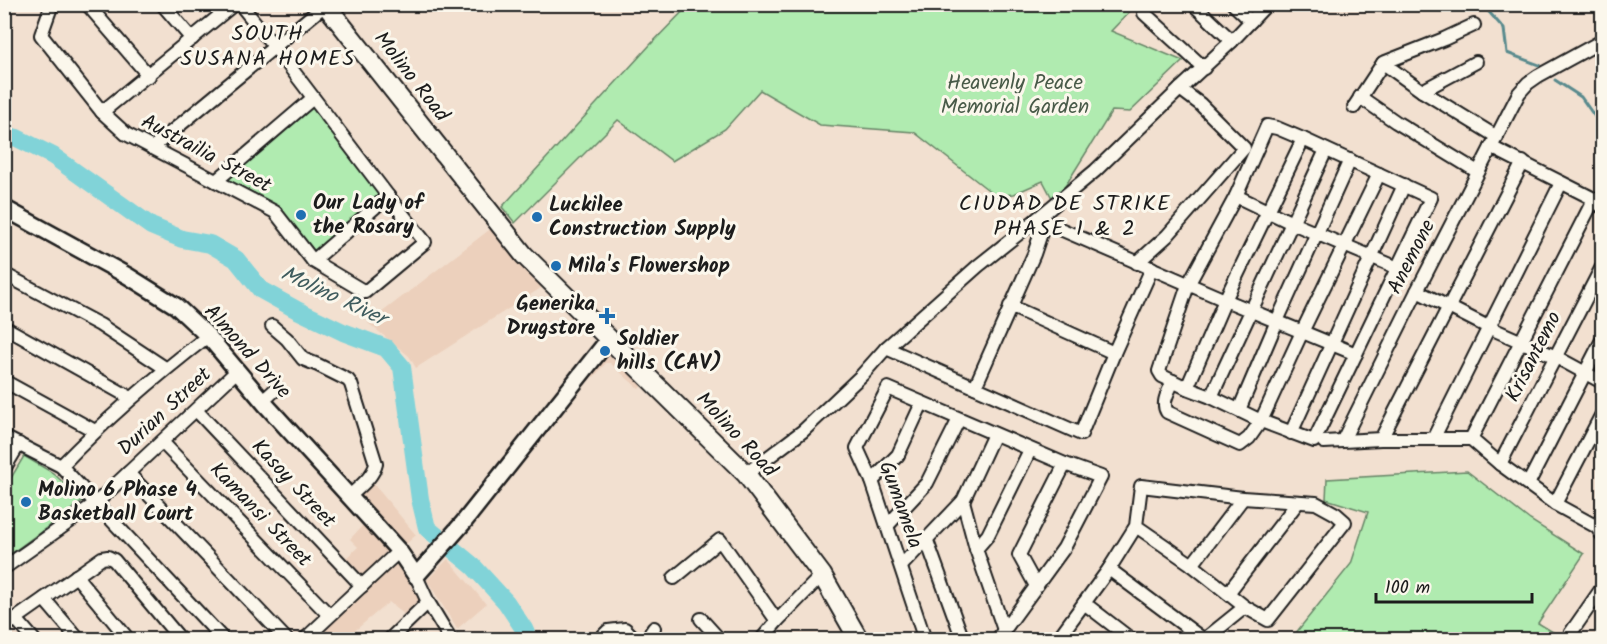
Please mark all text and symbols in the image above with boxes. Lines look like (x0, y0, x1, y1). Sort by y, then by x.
district label: SOUTH SUSANA HOMES (180, 17, 356, 77)
street label: Molino Road (365, 24, 457, 130)
park label: Heavenly Peace Memorial Garden (941, 67, 1089, 124)
street label: Austrailia Street (135, 106, 278, 203)
place label: Our Lady of the Rosary (313, 187, 425, 244)
district label: CIUDAD DE STRIKE PHASE 1 & 2 (959, 187, 1171, 247)
place label: Luckilee Construction Supply (549, 189, 736, 246)
marker: Our Lady of the Rosary (294, 208, 308, 222)
marker: Luckilee Construction Supply (530, 210, 544, 224)
street label: Anemone (1379, 213, 1445, 300)
place label: Mila's Flowershop (568, 250, 730, 283)
water label: Molino River (274, 257, 396, 339)
marker: Mila's Flowershop (549, 259, 563, 273)
place label: Generika Drugstore (506, 288, 595, 345)
street label: Almond Drive (195, 297, 299, 407)
street label: Krisantemo (1497, 306, 1571, 408)
marker: Generika Drugstore (600, 309, 614, 323)
place label: Soldier hills (CAV) (617, 323, 722, 380)
marker: Soldier hills (CAV) (598, 344, 612, 358)
street label: Durian Street (110, 359, 220, 464)
street label: Molino Road (687, 384, 785, 486)
street label: Kasoy Street (243, 432, 344, 537)
street label: Kamansi Street (201, 455, 320, 576)
street label: Gumamela (869, 457, 931, 553)
place label: Molino 6 Phase 4 Basketball Court (38, 474, 197, 531)
marker: Molino 6 Phase 4 Basketball Court (19, 495, 33, 509)
scale bar (1376, 566, 1532, 604)
text: 100 m (1385, 574, 1430, 603)

